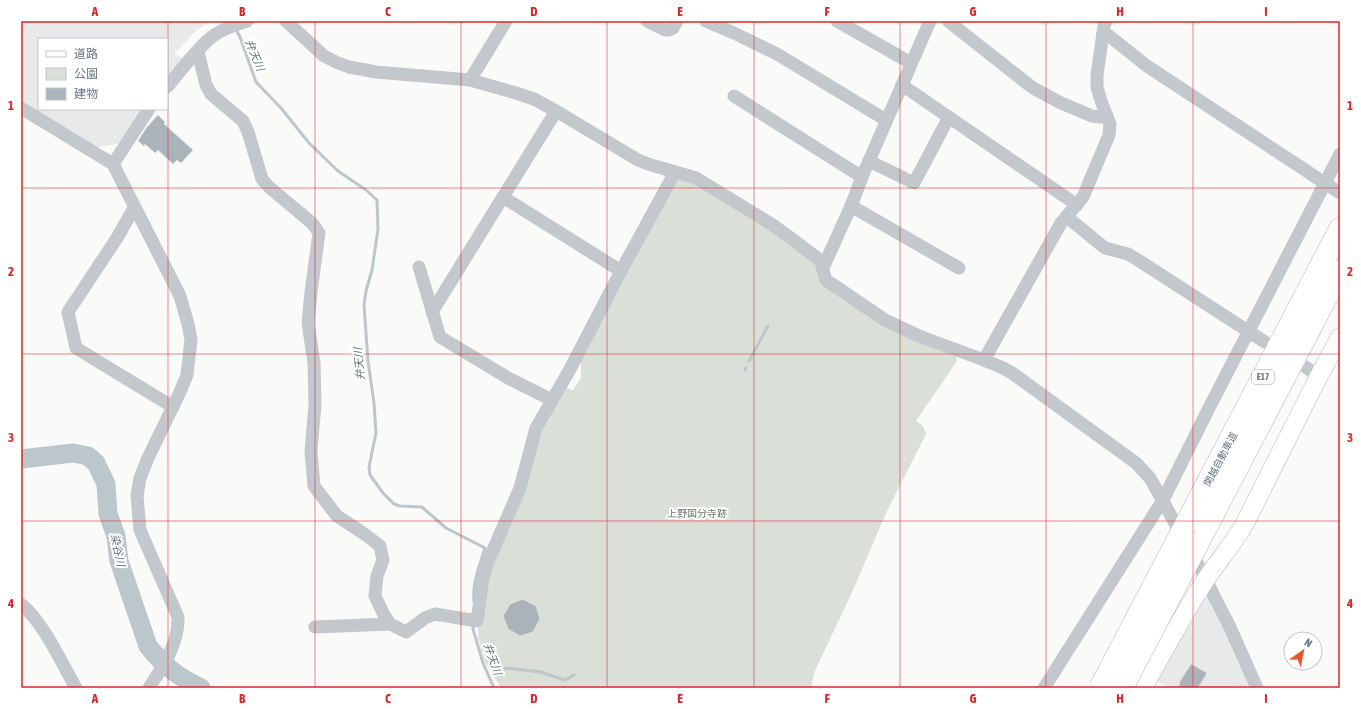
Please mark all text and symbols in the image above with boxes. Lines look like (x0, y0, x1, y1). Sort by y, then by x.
text: A (91, 4, 99, 19)
text: B (239, 4, 246, 19)
text: C (385, 4, 391, 19)
text: D (530, 4, 538, 19)
text: E (677, 4, 683, 19)
text: F (824, 4, 830, 19)
text: G (970, 4, 977, 19)
text: H (1116, 4, 1124, 19)
text: I (1264, 4, 1268, 19)
water label: 弁天川 (243, 37, 267, 73)
legend (38, 38, 168, 110)
text: 道路 (74, 47, 98, 61)
text: 公園 (74, 67, 98, 81)
text: 建物 (74, 87, 98, 101)
text: 1 (8, 98, 14, 113)
text: 1 (1347, 98, 1353, 113)
text: 2 (8, 264, 14, 279)
text: 2 (1347, 264, 1353, 279)
water label: 弁天川 (351, 346, 366, 381)
road number: E17 (1252, 370, 1274, 384)
text: 3 (8, 430, 14, 445)
street label: 関越自動車道 (1202, 430, 1239, 488)
text: 3 (1347, 430, 1353, 445)
park label: 上野国分寺跡 (667, 508, 727, 519)
water label: 染谷川 (109, 533, 128, 568)
text: 4 (7, 596, 14, 611)
text: 4 (1346, 596, 1353, 611)
north arrow (1283, 631, 1323, 671)
text: N (1302, 636, 1314, 649)
water label: 弁天川 (482, 641, 505, 677)
text: A (91, 691, 99, 706)
text: B (239, 691, 246, 706)
text: C (385, 691, 391, 706)
text: D (530, 691, 538, 706)
text: E (677, 691, 683, 706)
text: F (824, 691, 830, 706)
text: G (970, 691, 977, 706)
text: H (1116, 691, 1124, 706)
text: I (1264, 691, 1268, 706)

